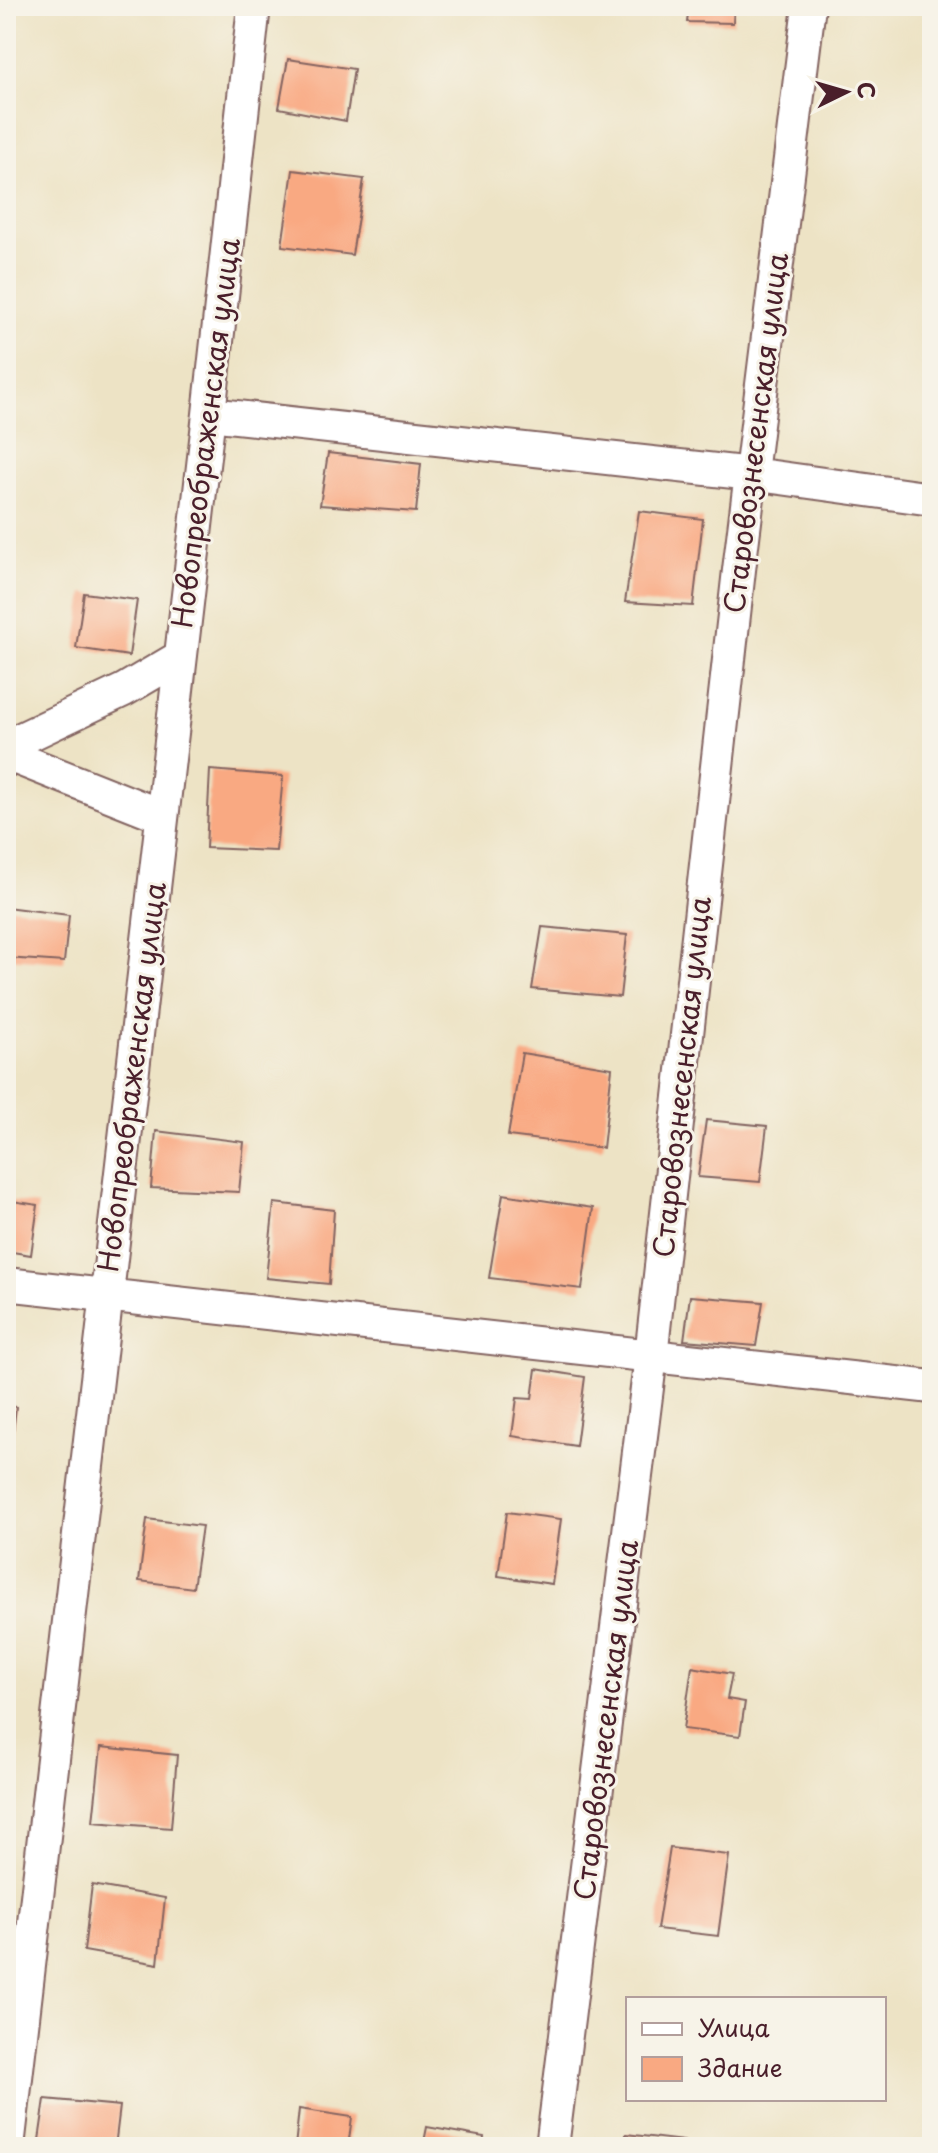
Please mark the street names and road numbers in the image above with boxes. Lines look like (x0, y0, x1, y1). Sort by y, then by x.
street label: Новопреображенская улица (159, 235, 250, 630)
street label: Старовознесенская улица (711, 250, 798, 615)
street label: Новопреображенская улица (85, 879, 176, 1274)
street label: Старовознесенская улица (640, 894, 721, 1259)
street label: Старовознесенская улица (561, 1537, 648, 1902)

